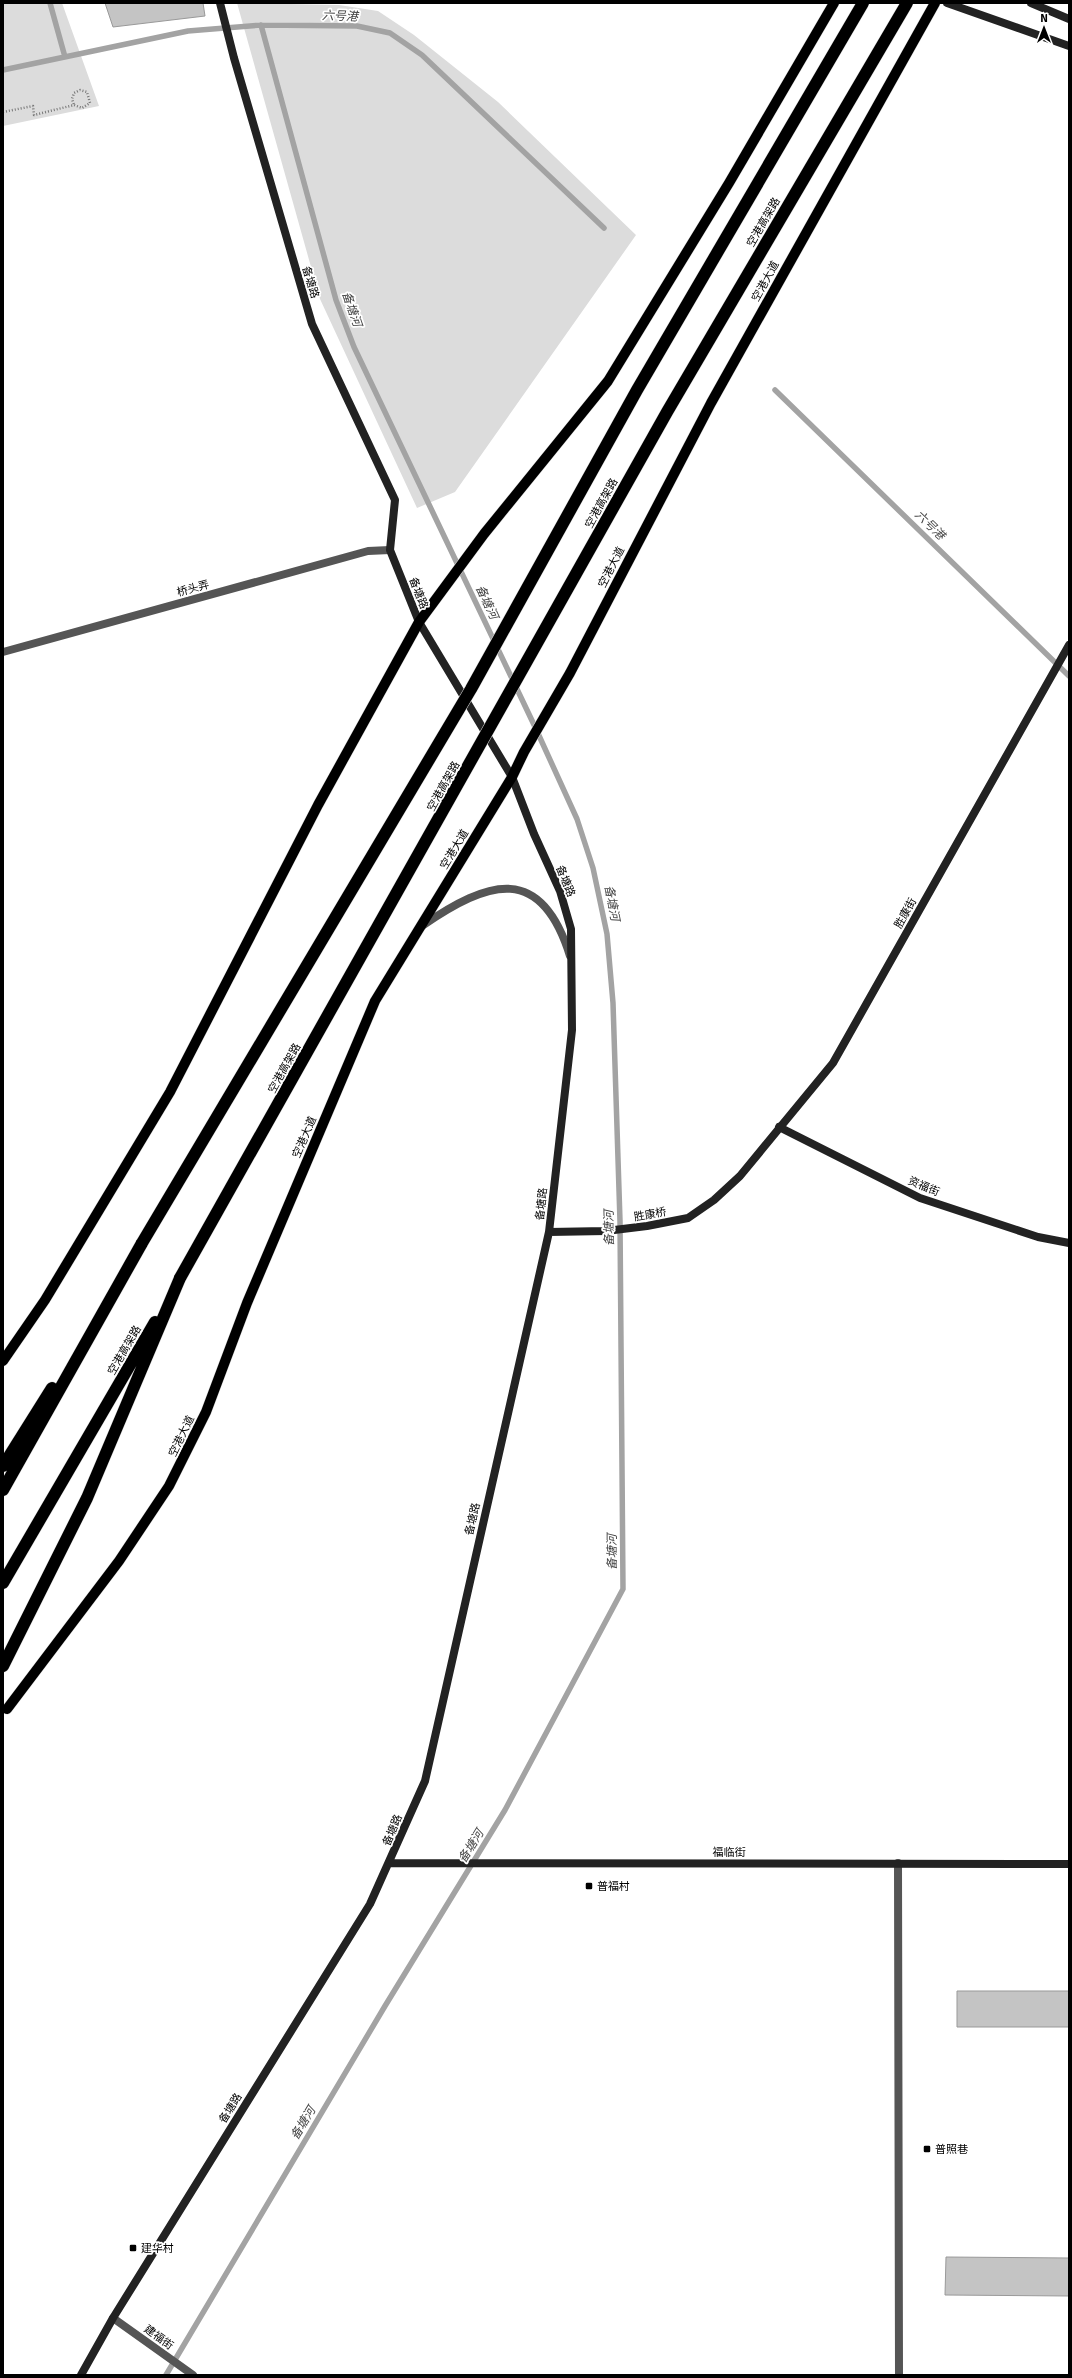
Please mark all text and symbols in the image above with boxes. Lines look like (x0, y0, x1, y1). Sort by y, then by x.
water label: 六号港 (322, 8, 360, 25)
north arrow (1024, 8, 1064, 48)
text: N (1040, 12, 1048, 25)
street label: 空港高架路 (744, 195, 783, 249)
street label: 空港大道 (749, 259, 782, 304)
street label: 备塘路 (299, 264, 322, 300)
water label: 备塘河 (339, 290, 365, 331)
street label: 空港高架路 (582, 476, 620, 530)
water label: 六号港 (911, 507, 949, 545)
street label: 空港大道 (596, 545, 627, 590)
street label: 备塘路 (407, 575, 431, 611)
street label: 桥头弄 (176, 578, 211, 599)
water label: 备塘河 (472, 583, 502, 624)
street label: 空港高架路 (424, 759, 462, 813)
street label: 空港大道 (438, 827, 471, 871)
street label: 备塘路 (553, 863, 578, 899)
water label: 备塘河 (601, 884, 623, 924)
street label: 胜康街 (892, 896, 919, 931)
street label: 空港高架路 (265, 1041, 303, 1095)
street label: 空港大道 (290, 1114, 319, 1160)
street label: 资福街 (906, 1174, 942, 1199)
street label: 备塘路 (533, 1187, 550, 1221)
street label: 胜康桥 (633, 1205, 667, 1224)
water label: 备塘河 (602, 1208, 617, 1246)
street label: 空港高架路 (105, 1323, 144, 1377)
street label: 空港大道 (166, 1414, 197, 1459)
street label: 备塘路 (462, 1502, 483, 1537)
water label: 备塘河 (605, 1532, 620, 1570)
street label: 备塘路 (380, 1812, 405, 1848)
water label: 备塘河 (456, 1825, 488, 1866)
street label: 福临街 (713, 1846, 746, 1859)
place label: 普福村 (597, 1880, 630, 1893)
marker: 普福村 (584, 1881, 594, 1891)
street label: 备塘路 (216, 2091, 245, 2126)
water label: 备塘河 (288, 2102, 320, 2143)
place label: 普照巷 (935, 2143, 968, 2156)
marker: 普照巷 (922, 2144, 932, 2154)
place label: 建华村 (141, 2242, 174, 2255)
marker: 建华村 (128, 2243, 138, 2253)
street label: 建福街 (142, 2322, 176, 2352)

